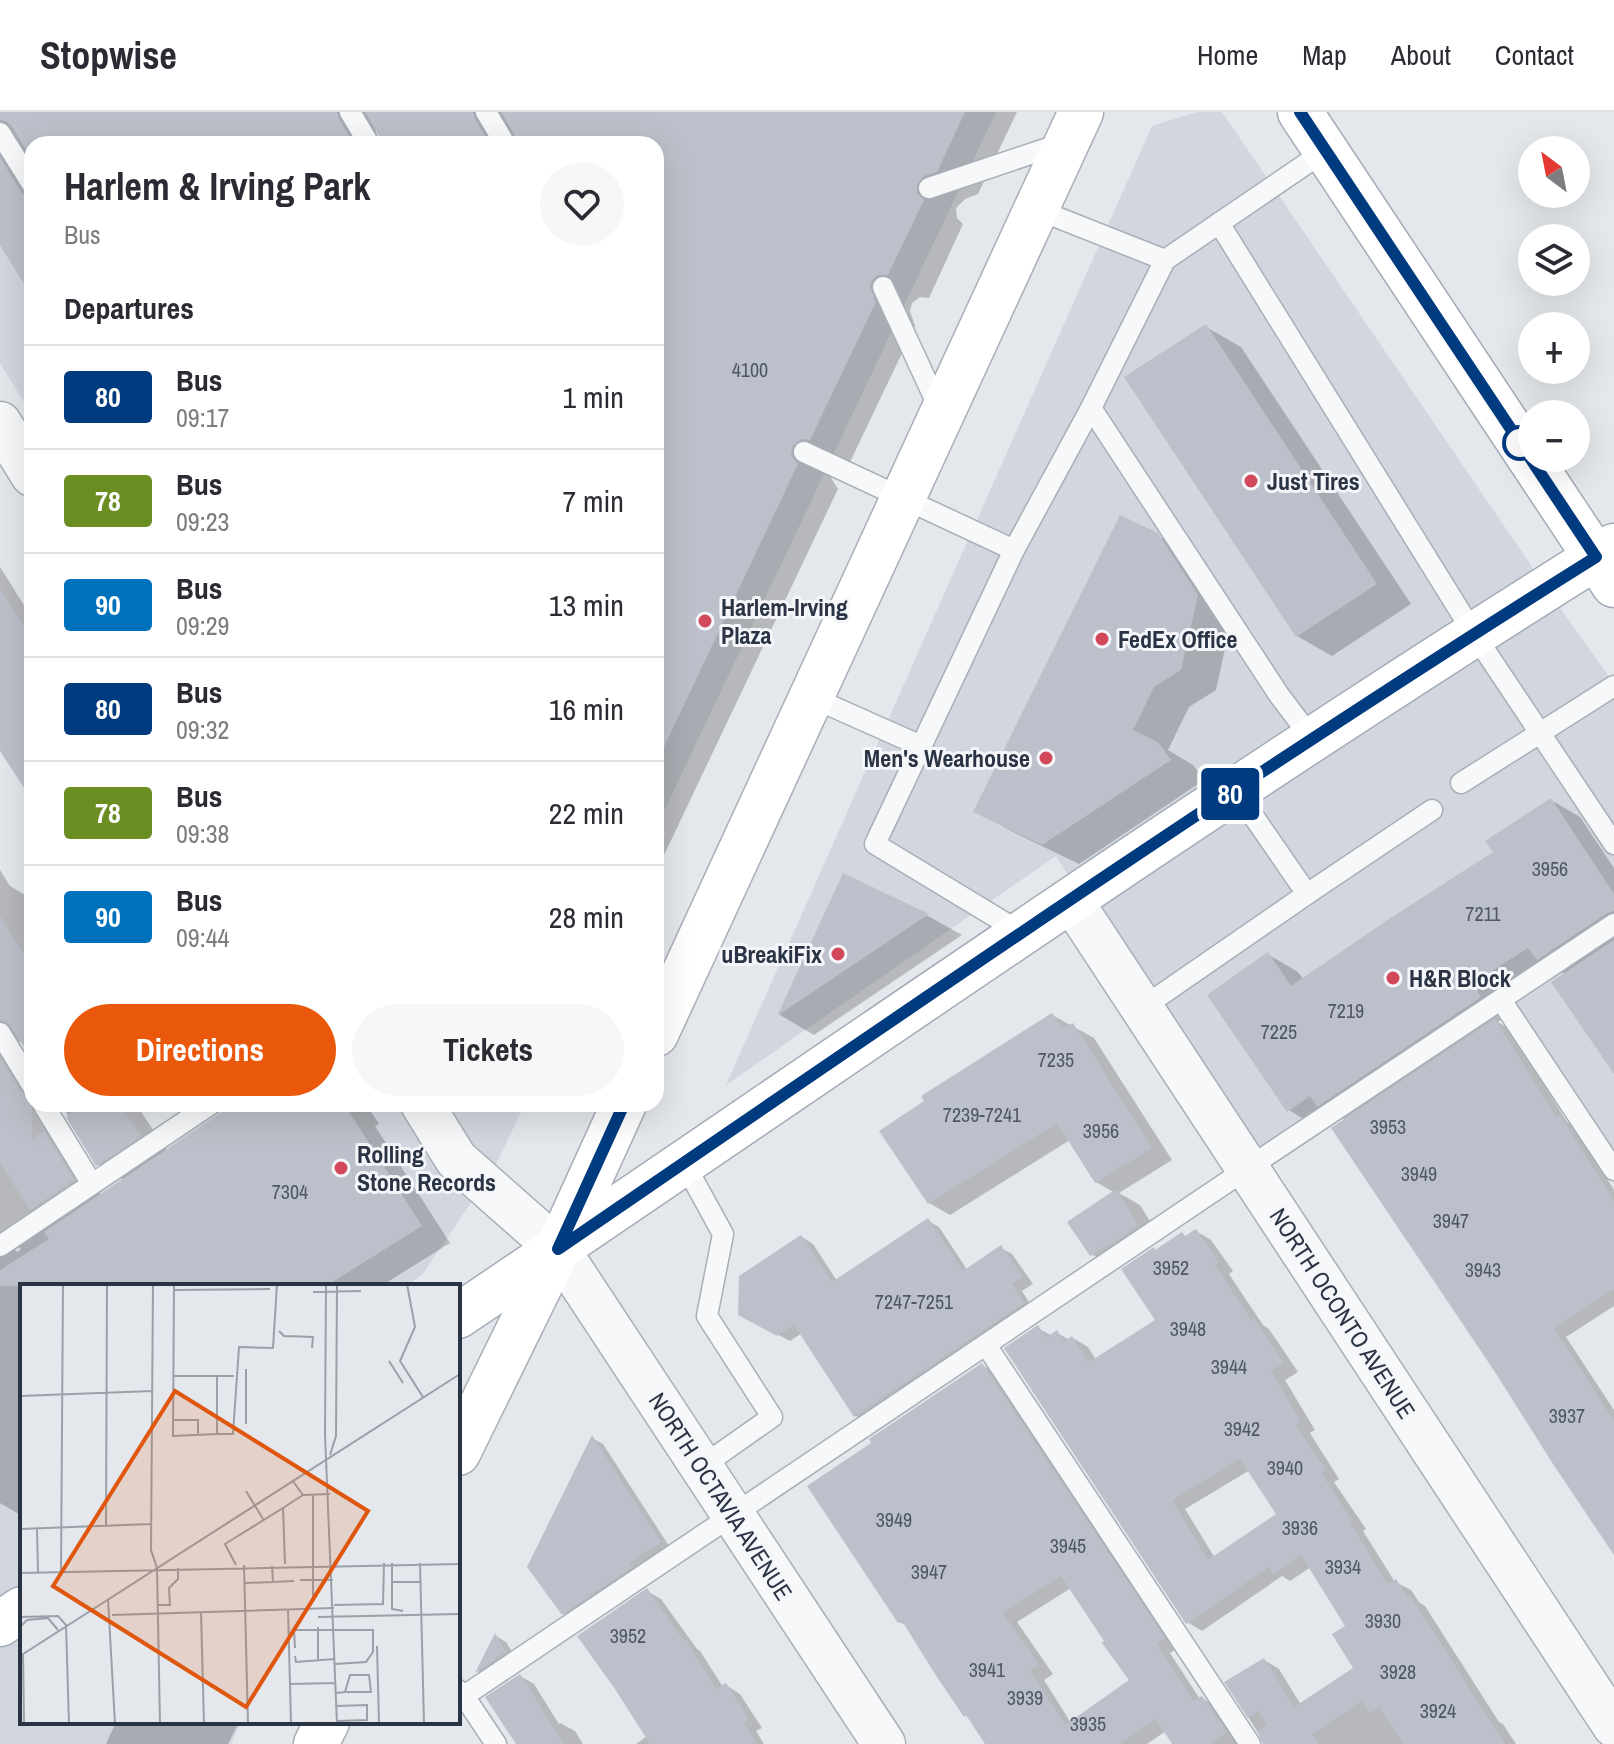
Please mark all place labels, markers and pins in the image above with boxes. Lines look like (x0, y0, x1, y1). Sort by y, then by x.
unlabelled marker (1503, 426, 1537, 460)
place label: Just Tires (1267, 465, 1360, 497)
marker: Just Tires (1242, 472, 1260, 490)
place label: Harlem-Irving Plaza (721, 591, 848, 651)
marker: Harlem-Irving Plaza (696, 612, 714, 630)
place label: FedEx Office (1118, 623, 1237, 655)
marker: FedEx Office (1093, 630, 1111, 648)
place label: Men's Wearhouse (864, 742, 1030, 774)
marker: Men's Wearhouse (1037, 749, 1055, 767)
place label: uBreakiFix (721, 938, 822, 970)
marker: uBreakiFix (829, 945, 847, 963)
place label: H&R Block (1409, 962, 1511, 994)
marker: H&R Block (1384, 969, 1402, 987)
place label: Rolling Stone Records (357, 1138, 496, 1198)
marker: Rolling Stone Records (332, 1159, 350, 1177)

